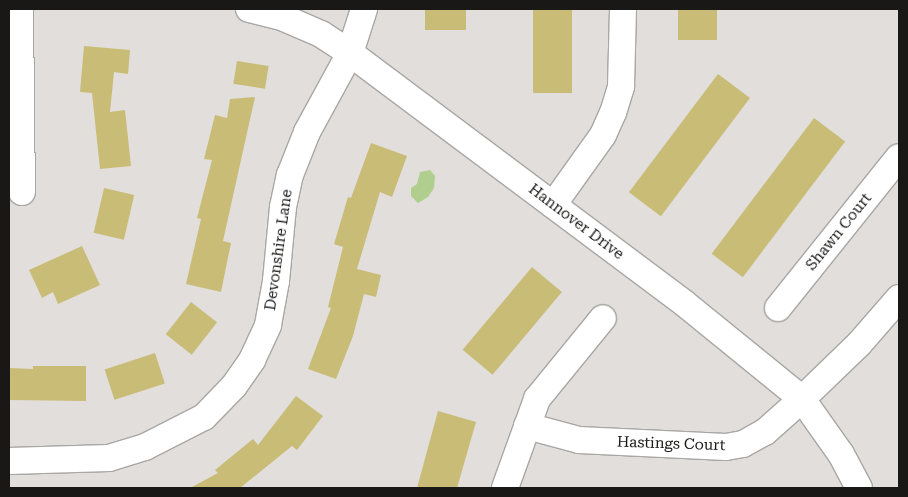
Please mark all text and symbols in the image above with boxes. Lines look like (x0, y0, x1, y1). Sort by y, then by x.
street label: Hannover Drive (525, 180, 627, 264)
street label: Devonshire Lane (262, 188, 296, 312)
street label: Shawn Court (802, 190, 876, 274)
street label: Hastings Court (617, 433, 725, 455)

